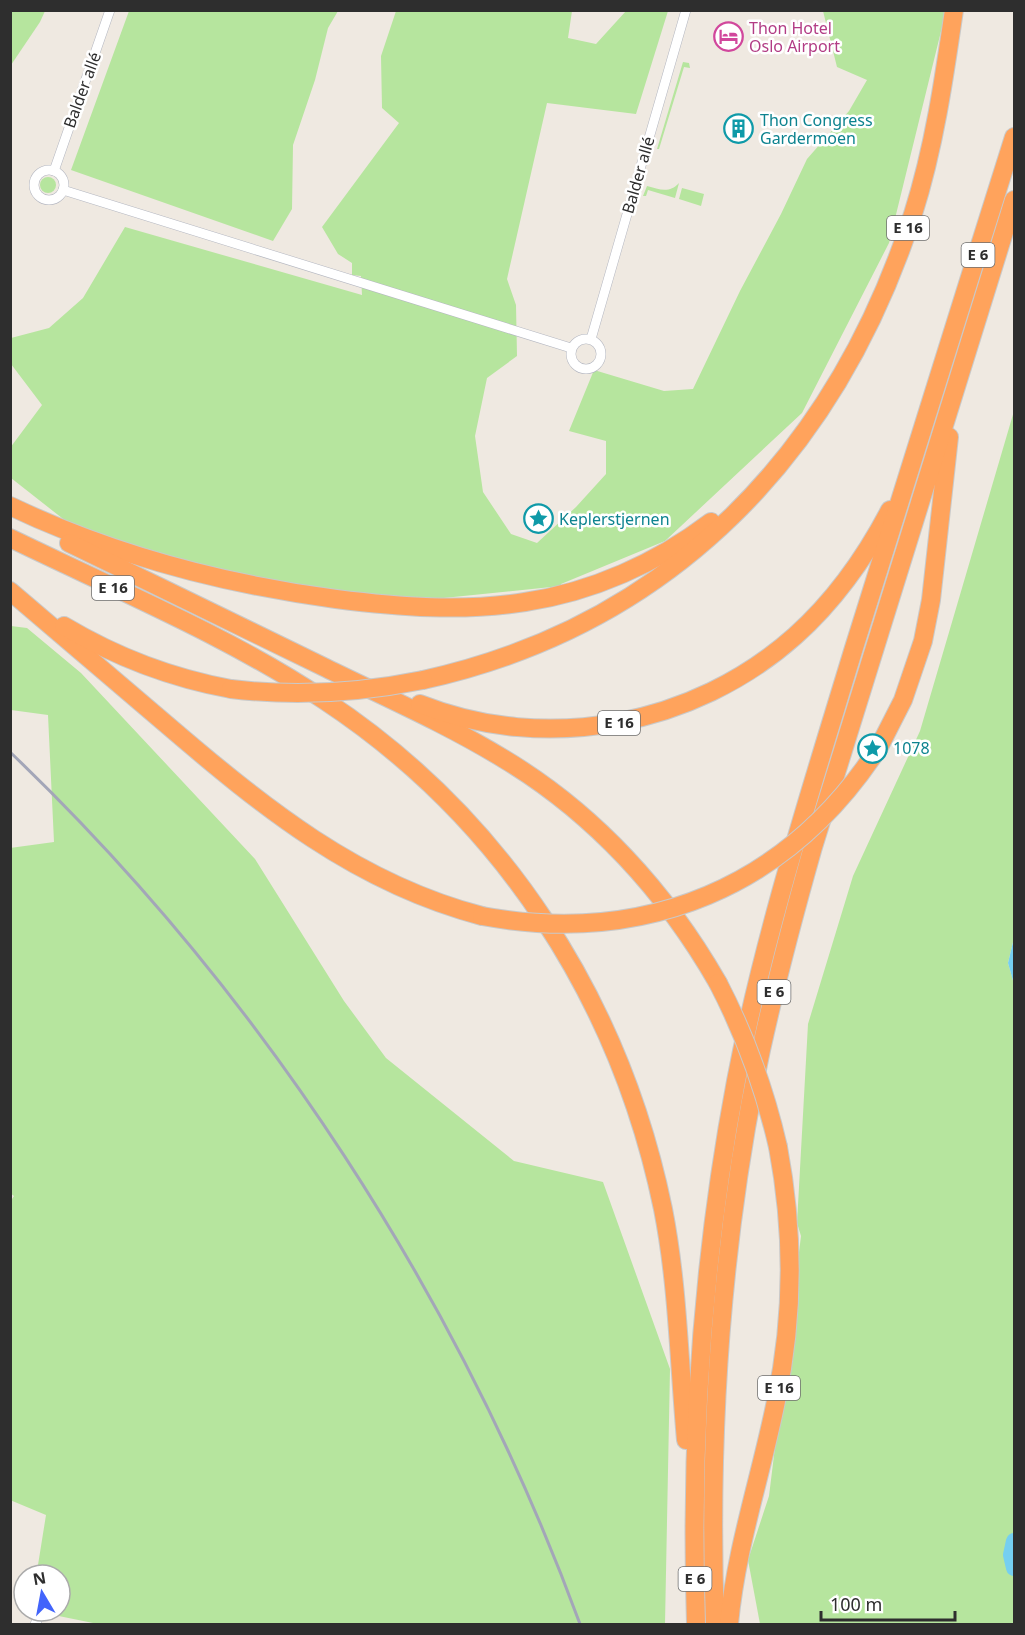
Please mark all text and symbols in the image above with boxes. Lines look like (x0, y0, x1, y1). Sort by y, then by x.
place label: Thon Hotel Oslo Airport (749, 17, 840, 57)
hotel icon: Thon Hotel Oslo Airport (712, 21, 744, 53)
street label: Balder allé (58, 49, 106, 131)
place label: Thon Congress Gardermoen (760, 109, 873, 149)
building icon: Thon Congress Gardermoen (723, 113, 755, 145)
street label: Balder allé (616, 134, 660, 216)
road number: E 16 (887, 216, 929, 240)
road number: E 6 (962, 243, 994, 267)
place icon: Keplerstjernen (522, 503, 554, 535)
place label: Keplerstjernen (559, 508, 670, 530)
road number: E 16 (92, 576, 134, 600)
road number: E 16 (598, 711, 640, 735)
place icon: 1078 (856, 732, 888, 764)
place label: 1078 (893, 737, 930, 759)
road number: E 6 (758, 980, 790, 1004)
road number: E 16 (758, 1376, 800, 1400)
north arrow (12, 1563, 72, 1623)
text: N (31, 1566, 48, 1590)
road number: E 6 (678, 1567, 712, 1591)
scale bar (821, 1584, 954, 1622)
text: 100 m (830, 1592, 882, 1616)

